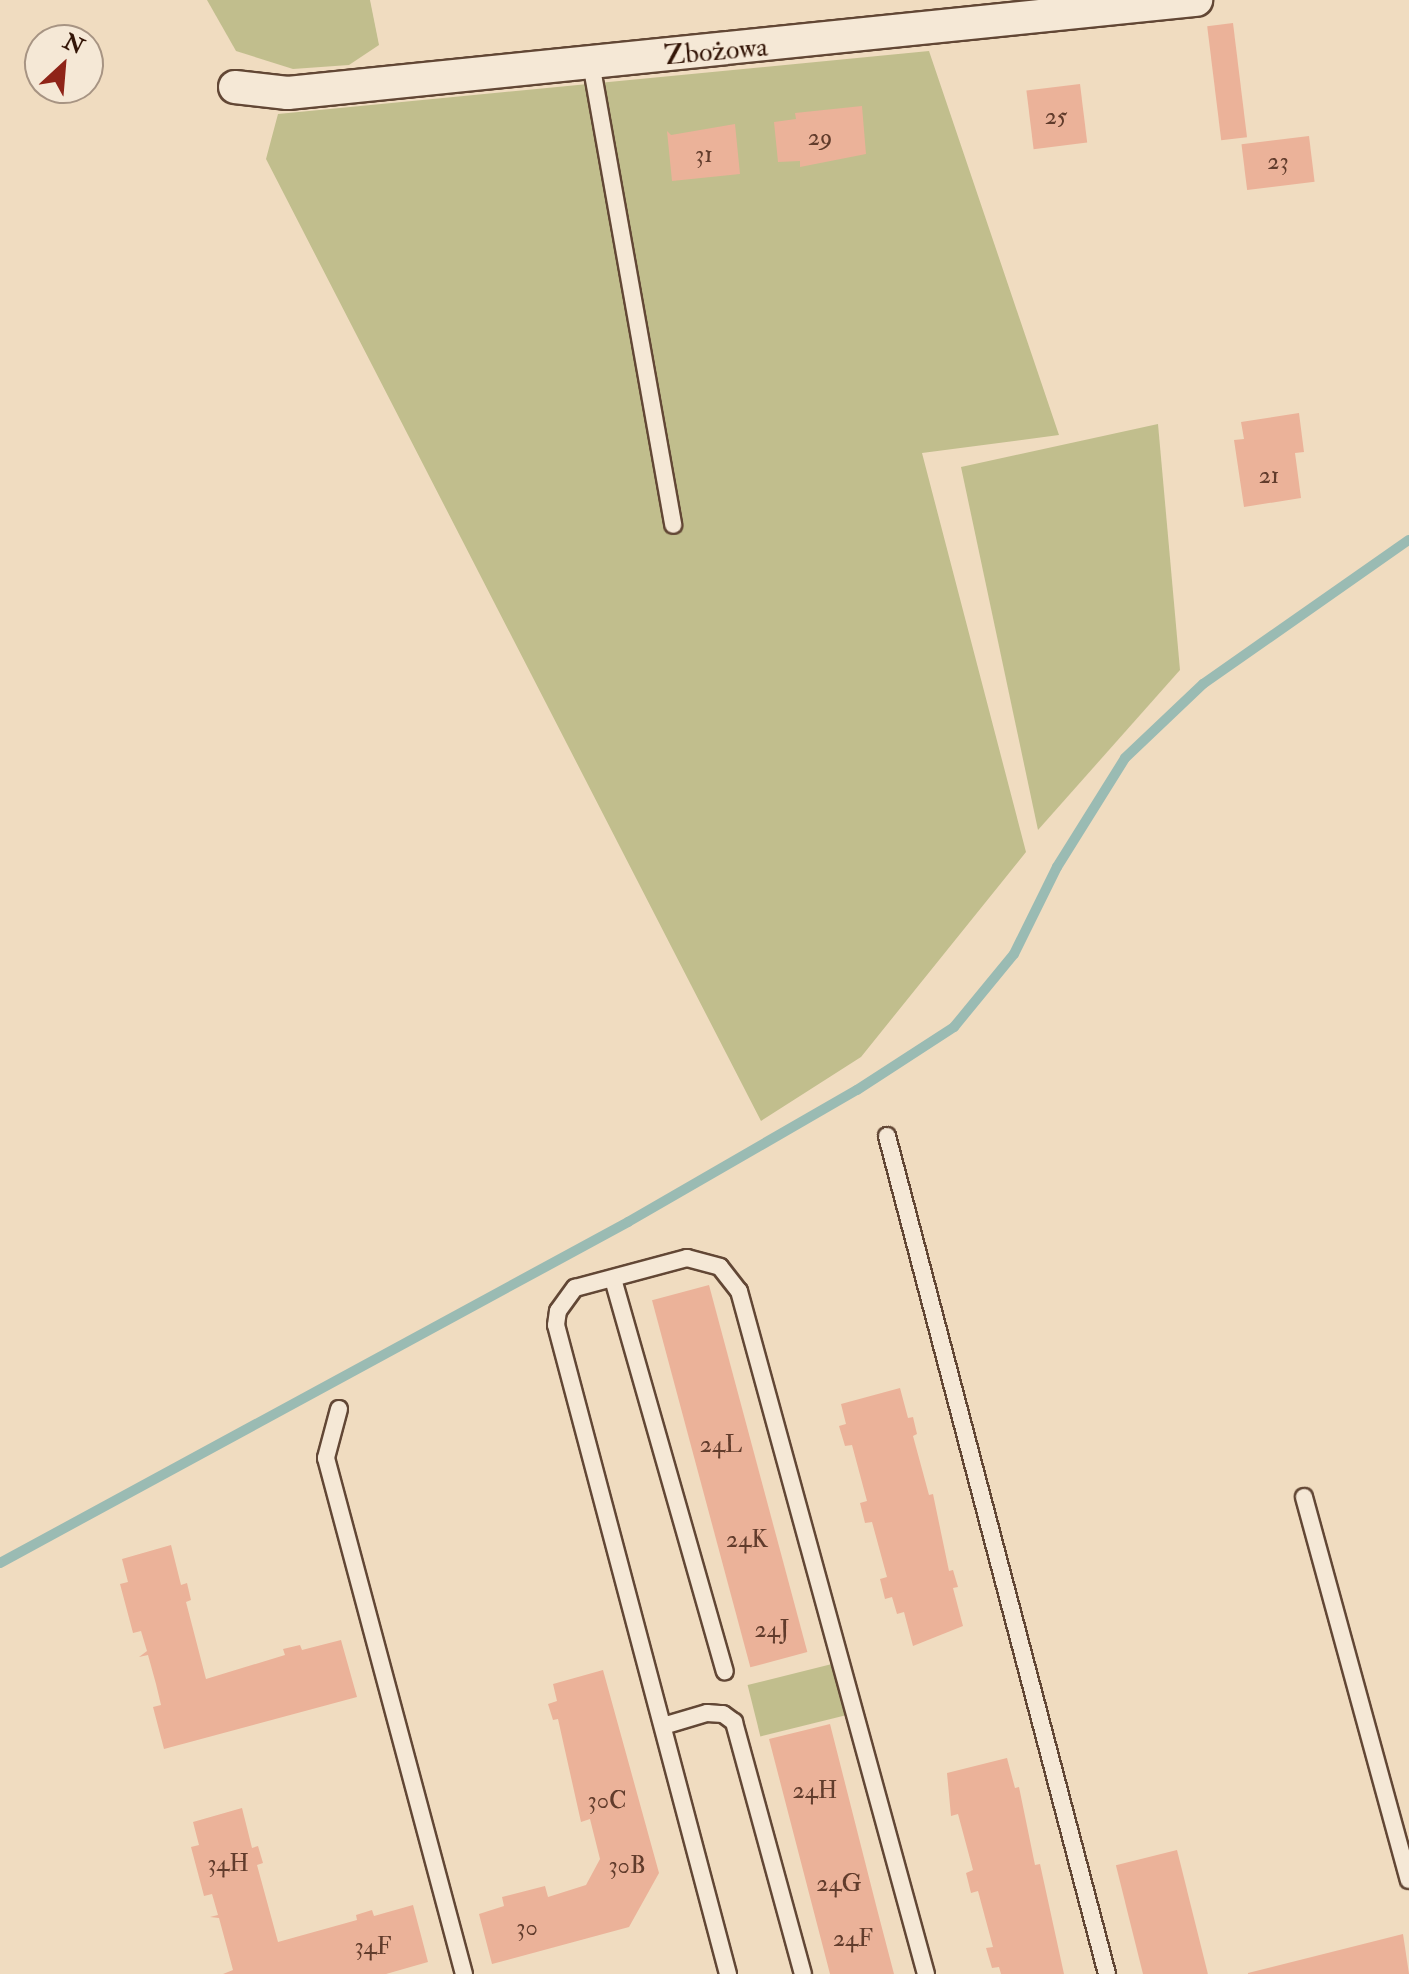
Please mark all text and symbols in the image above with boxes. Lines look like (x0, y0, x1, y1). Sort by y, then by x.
north arrow (24, 24, 104, 104)
text: N (59, 27, 89, 61)
street label: Zbożowa (663, 31, 769, 73)
house number: 25 (1045, 103, 1067, 131)
house number: 29 (808, 124, 832, 152)
house number: 31 (695, 141, 713, 169)
house number: 23 (1267, 148, 1289, 176)
house number: 21 (1259, 462, 1279, 490)
house number: 24L (700, 1431, 742, 1459)
house number: 24K (726, 1526, 768, 1554)
house number: 24J (755, 1616, 789, 1644)
house number: 24H (793, 1777, 837, 1805)
house number: 30C (587, 1787, 627, 1815)
house number: 34H (207, 1850, 249, 1878)
house number: 30B (608, 1852, 646, 1880)
house number: 24G (816, 1870, 862, 1898)
house number: 30 (516, 1914, 538, 1942)
house number: 24F (833, 1925, 873, 1953)
house number: 34F (354, 1933, 392, 1961)

